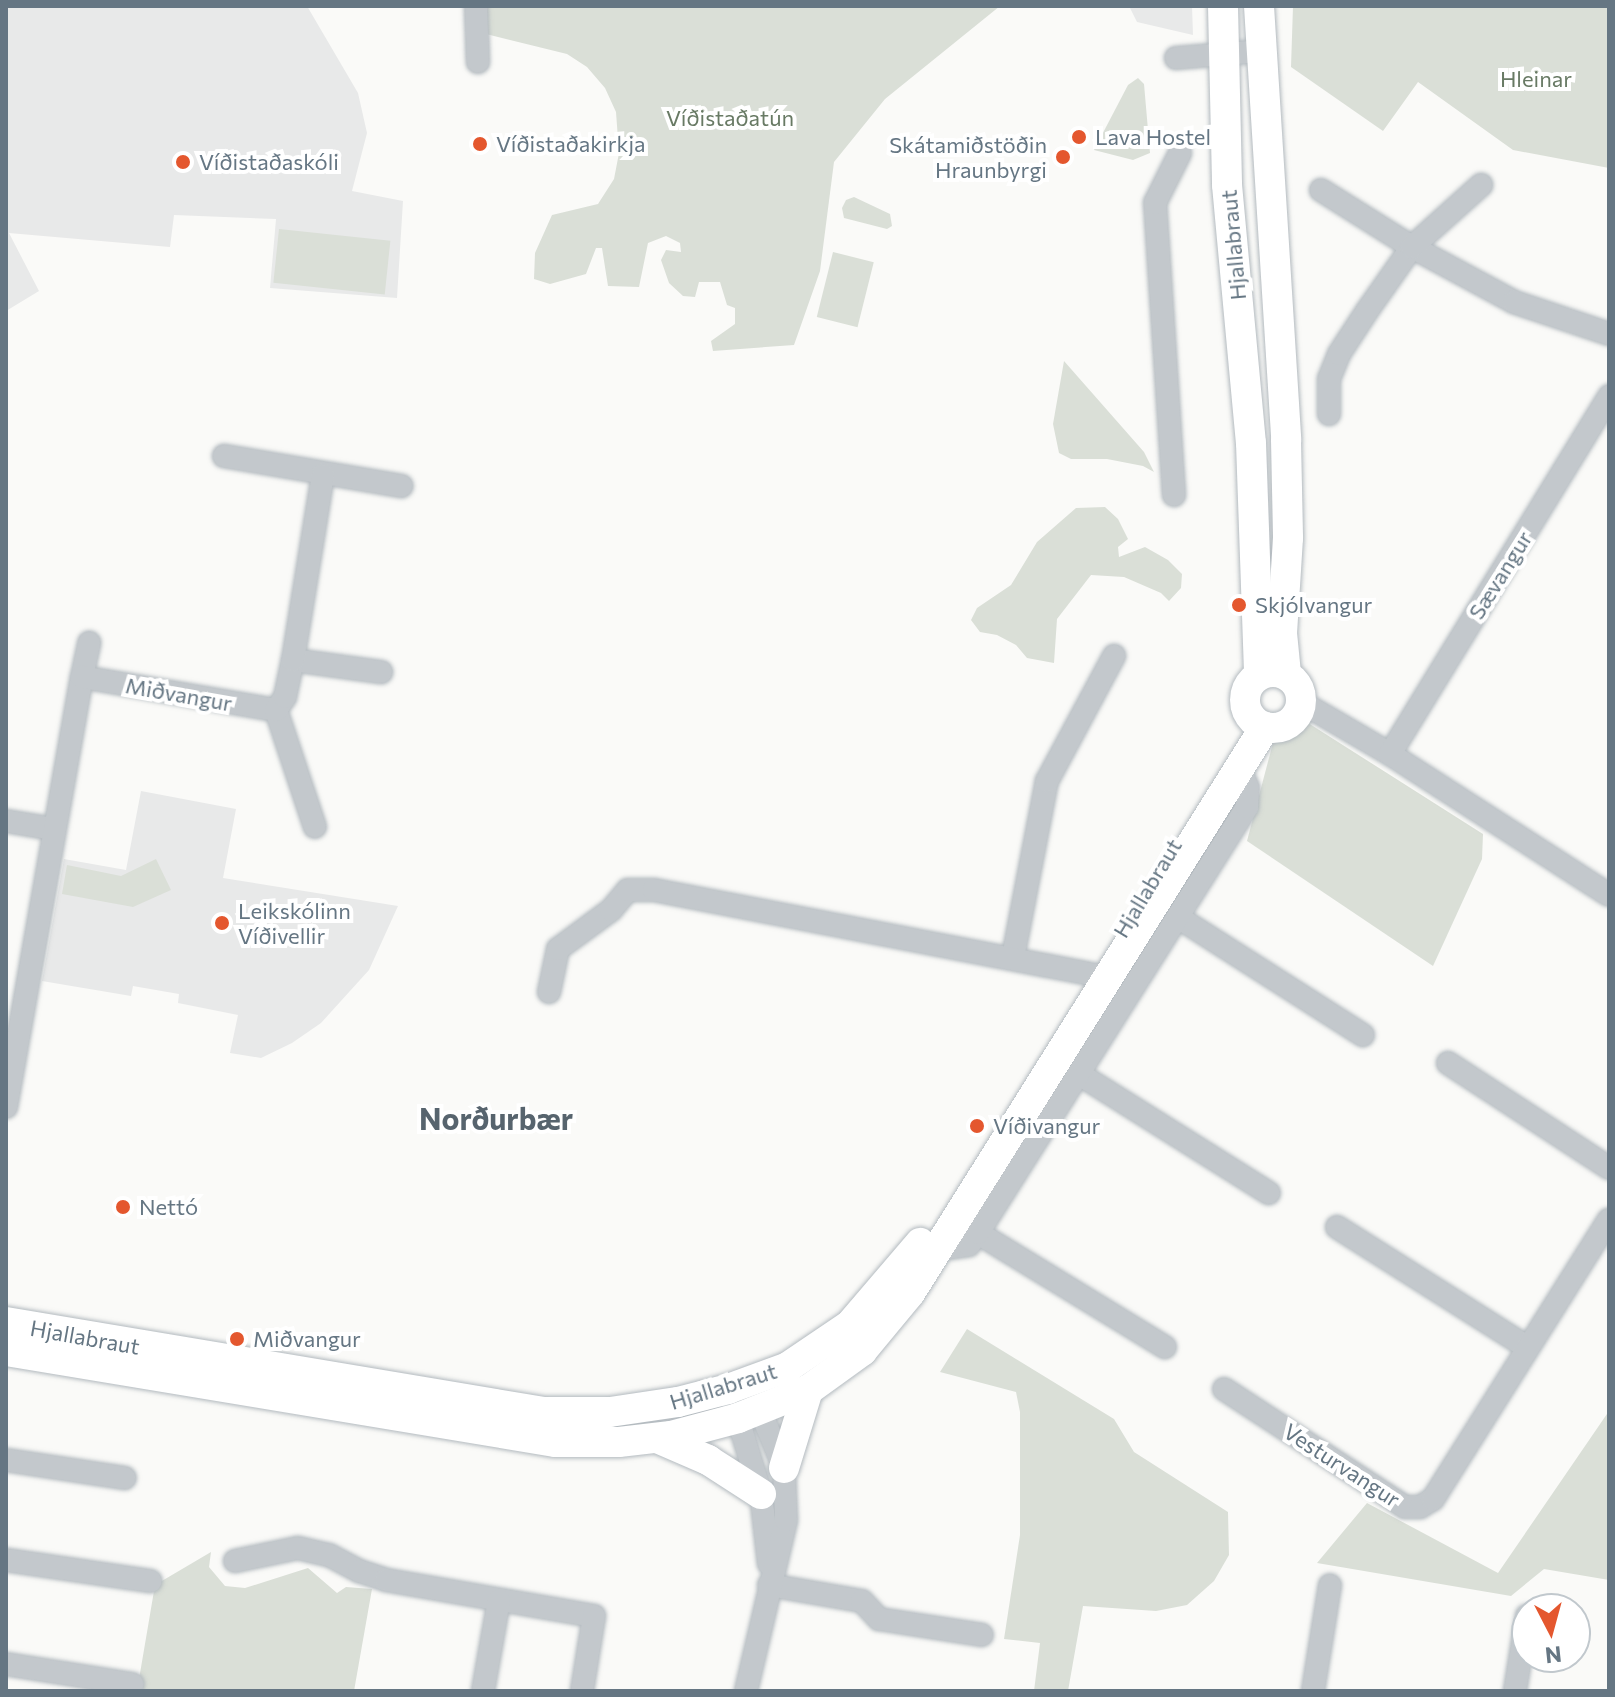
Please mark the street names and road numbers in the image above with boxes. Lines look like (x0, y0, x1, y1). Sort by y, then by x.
street label: Hjallabraut (1215, 189, 1251, 301)
street label: Sævangur (1463, 526, 1537, 624)
street label: Miðvangur (124, 672, 234, 716)
street label: Hjallabraut (1107, 834, 1187, 942)
street label: Hjallabraut (28, 1314, 142, 1360)
street label: Hjallabraut (666, 1357, 780, 1415)
street label: Vesturvangur (1279, 1418, 1405, 1512)

